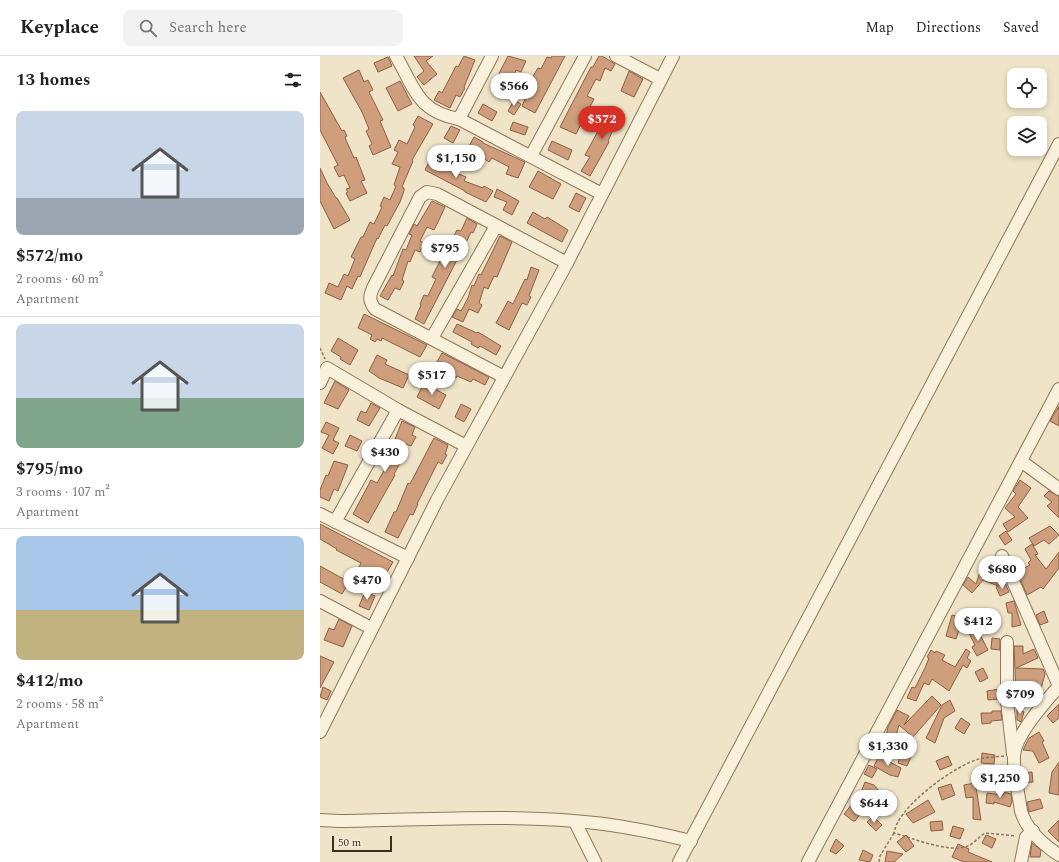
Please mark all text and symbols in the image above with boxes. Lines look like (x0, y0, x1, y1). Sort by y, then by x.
search box (123, 10, 403, 46)
text: Keyplace (20, 13, 99, 42)
text: Search here (169, 16, 247, 39)
icon: search (137, 17, 159, 39)
text: Map (866, 17, 894, 38)
text: Directions (916, 17, 981, 38)
text: Saved (1003, 17, 1039, 38)
text: 13 homes (16, 67, 90, 93)
map controls (1007, 68, 1047, 156)
button: locate (1007, 68, 1047, 108)
icon: filters (282, 69, 304, 91)
pin: $566 (490, 73, 538, 107)
text: $566 (499, 76, 529, 96)
pin: $572 (578, 106, 626, 140)
text: $572 (587, 109, 617, 129)
button: layers (1007, 116, 1047, 156)
icon: home (124, 137, 196, 209)
pin: $1,150 (423, 145, 489, 179)
text: $1,150 (436, 148, 476, 168)
pin: $795 (421, 235, 469, 269)
text: $795 (430, 238, 460, 258)
text: $572/mo (16, 243, 83, 269)
text: 2 rooms · 60 m² (16, 269, 103, 289)
text: Apartment (16, 289, 79, 309)
icon: home (124, 350, 196, 422)
pin: $517 (408, 362, 456, 396)
text: $517 (417, 365, 447, 385)
pin: $430 (361, 439, 409, 473)
text: $430 (370, 442, 400, 462)
text: $795/mo (16, 456, 83, 482)
text: 3 rooms · 107 m² (16, 482, 110, 502)
text: Apartment (16, 502, 79, 522)
pin: $680 (978, 556, 1026, 590)
text: $680 (987, 559, 1017, 579)
icon: home (124, 562, 196, 634)
pin: $470 (343, 567, 391, 601)
text: $470 (352, 570, 382, 590)
pin: $412 (954, 608, 1002, 642)
text: $412 (963, 611, 993, 631)
text: $412/mo (16, 668, 83, 694)
pin: $709 (996, 681, 1044, 715)
text: $709 (1005, 684, 1035, 704)
text: 2 rooms · 58 m² (16, 694, 103, 714)
text: Apartment (16, 714, 79, 734)
pin: $1,330 (855, 733, 921, 767)
text: $1,330 (868, 736, 908, 756)
pin: $1,250 (967, 765, 1033, 799)
text: $1,250 (980, 768, 1020, 788)
pin: $644 (850, 790, 898, 824)
text: $644 (859, 793, 889, 813)
scale bar (332, 834, 392, 853)
text: 50 m (338, 834, 361, 851)

